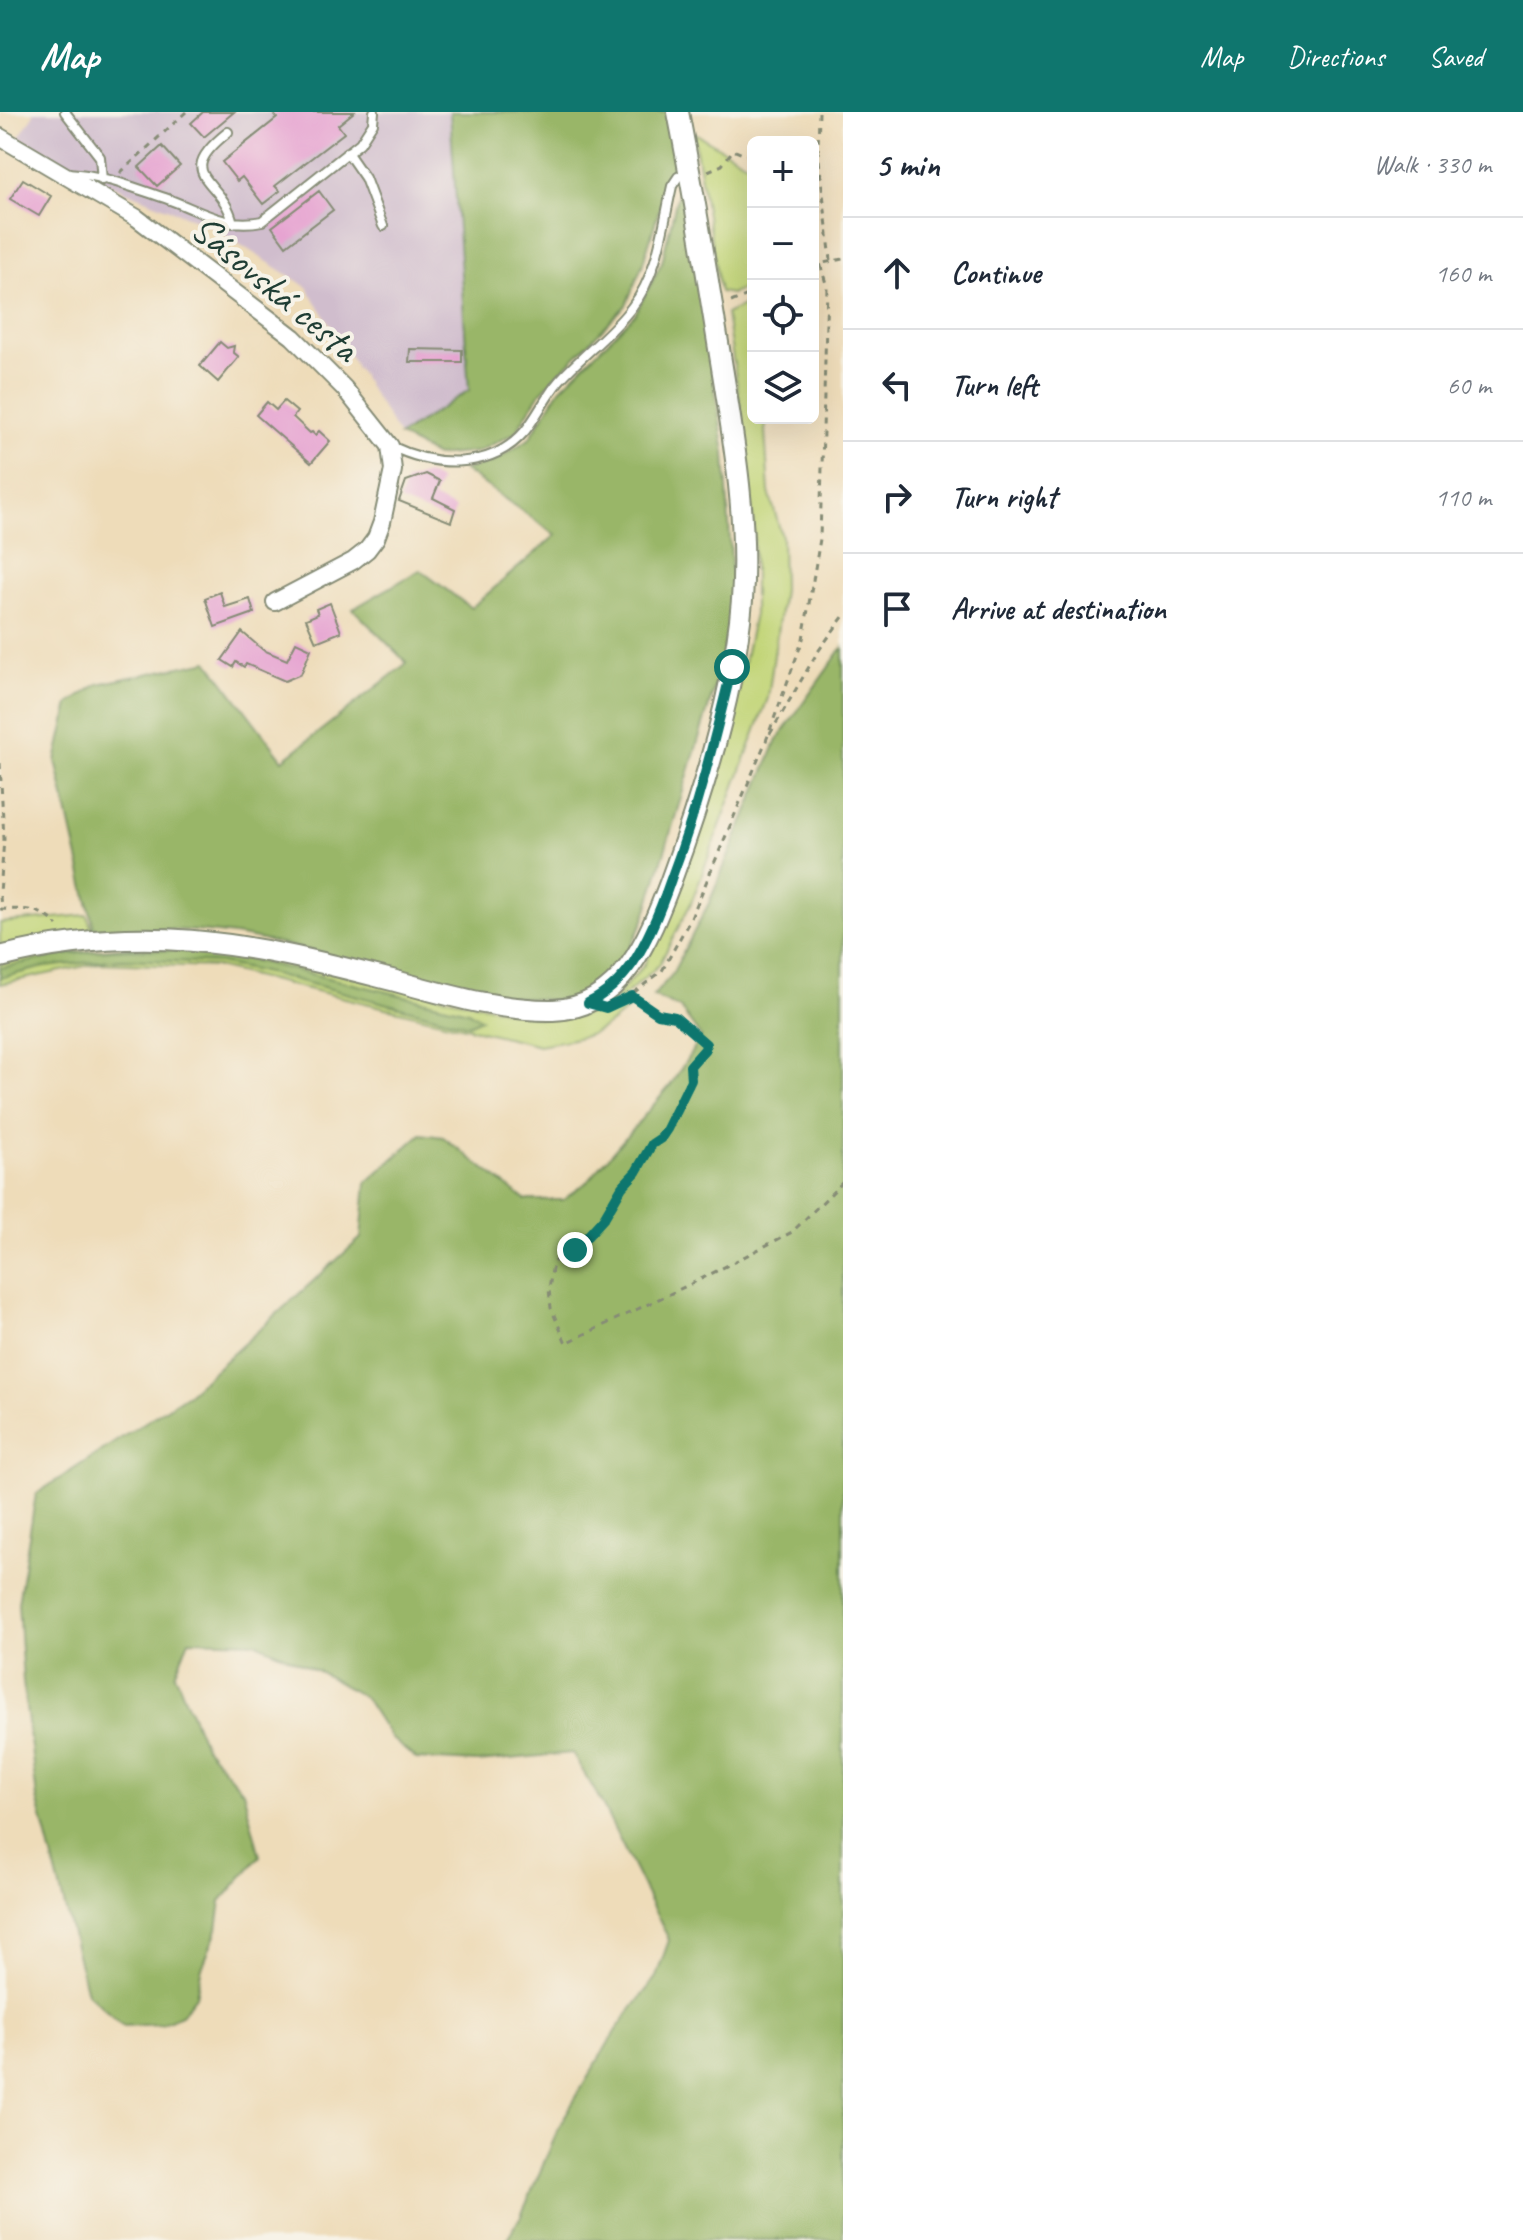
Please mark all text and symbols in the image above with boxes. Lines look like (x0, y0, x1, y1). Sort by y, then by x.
text: Map (40, 33, 99, 80)
text: Map (1200, 39, 1243, 74)
text: Directions (1287, 39, 1385, 74)
text: Saved (1429, 39, 1483, 74)
map controls (747, 136, 819, 424)
button: + (747, 136, 819, 208)
text: 5 min (875, 143, 940, 186)
text: Walk · 330 m (1374, 148, 1491, 181)
street label: Sásovská cesta (181, 203, 371, 374)
button: − (747, 208, 819, 280)
icon: ahead (875, 251, 919, 295)
text: Continue (951, 254, 1041, 292)
text: 160 m (1435, 257, 1491, 290)
button: locate (747, 280, 819, 352)
button: layers (747, 352, 819, 424)
icon: left (875, 363, 919, 407)
text: Turn left (951, 366, 1038, 404)
text: 60 m (1447, 369, 1491, 402)
icon: right (875, 475, 919, 519)
text: Turn right (951, 478, 1056, 516)
text: 110 m (1435, 481, 1491, 514)
icon: arrive (875, 587, 919, 631)
text: Arrive at destination (951, 590, 1166, 628)
route start (714, 649, 750, 685)
route end (557, 1232, 593, 1268)

